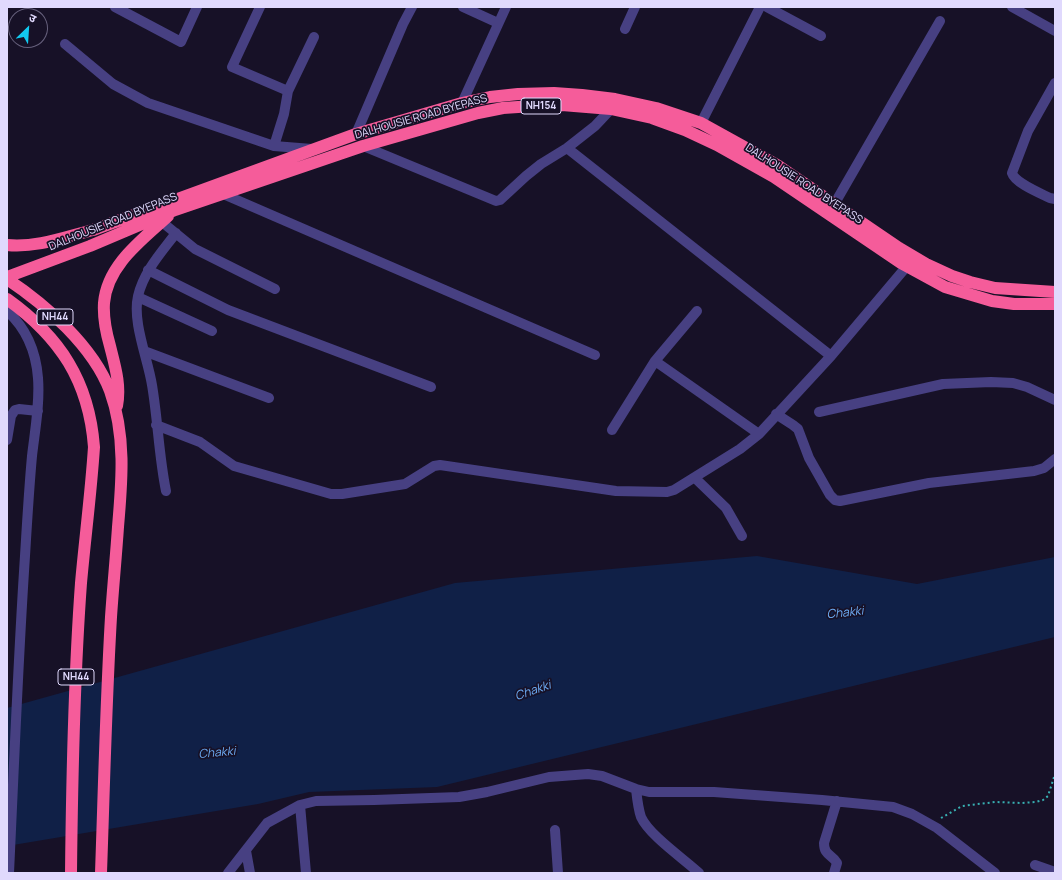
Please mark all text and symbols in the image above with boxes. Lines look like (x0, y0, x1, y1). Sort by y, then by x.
north arrow (8, 8, 48, 48)
text: उ (27, 9, 39, 26)
street label: DALHOUSIE ROAD BYEPASS (353, 92, 489, 142)
road number: NH154 (521, 98, 561, 114)
street label: DALHOUSIE ROAD BYEPASS (743, 141, 865, 227)
street label: DALHOUSIE ROAD BYEPASS (47, 190, 179, 254)
road number: NH44 (37, 309, 73, 325)
water label: Chakki (826, 604, 864, 622)
road number: NH44 (58, 669, 94, 685)
water label: Chakki (513, 678, 553, 704)
water label: Chakki (198, 744, 236, 762)

